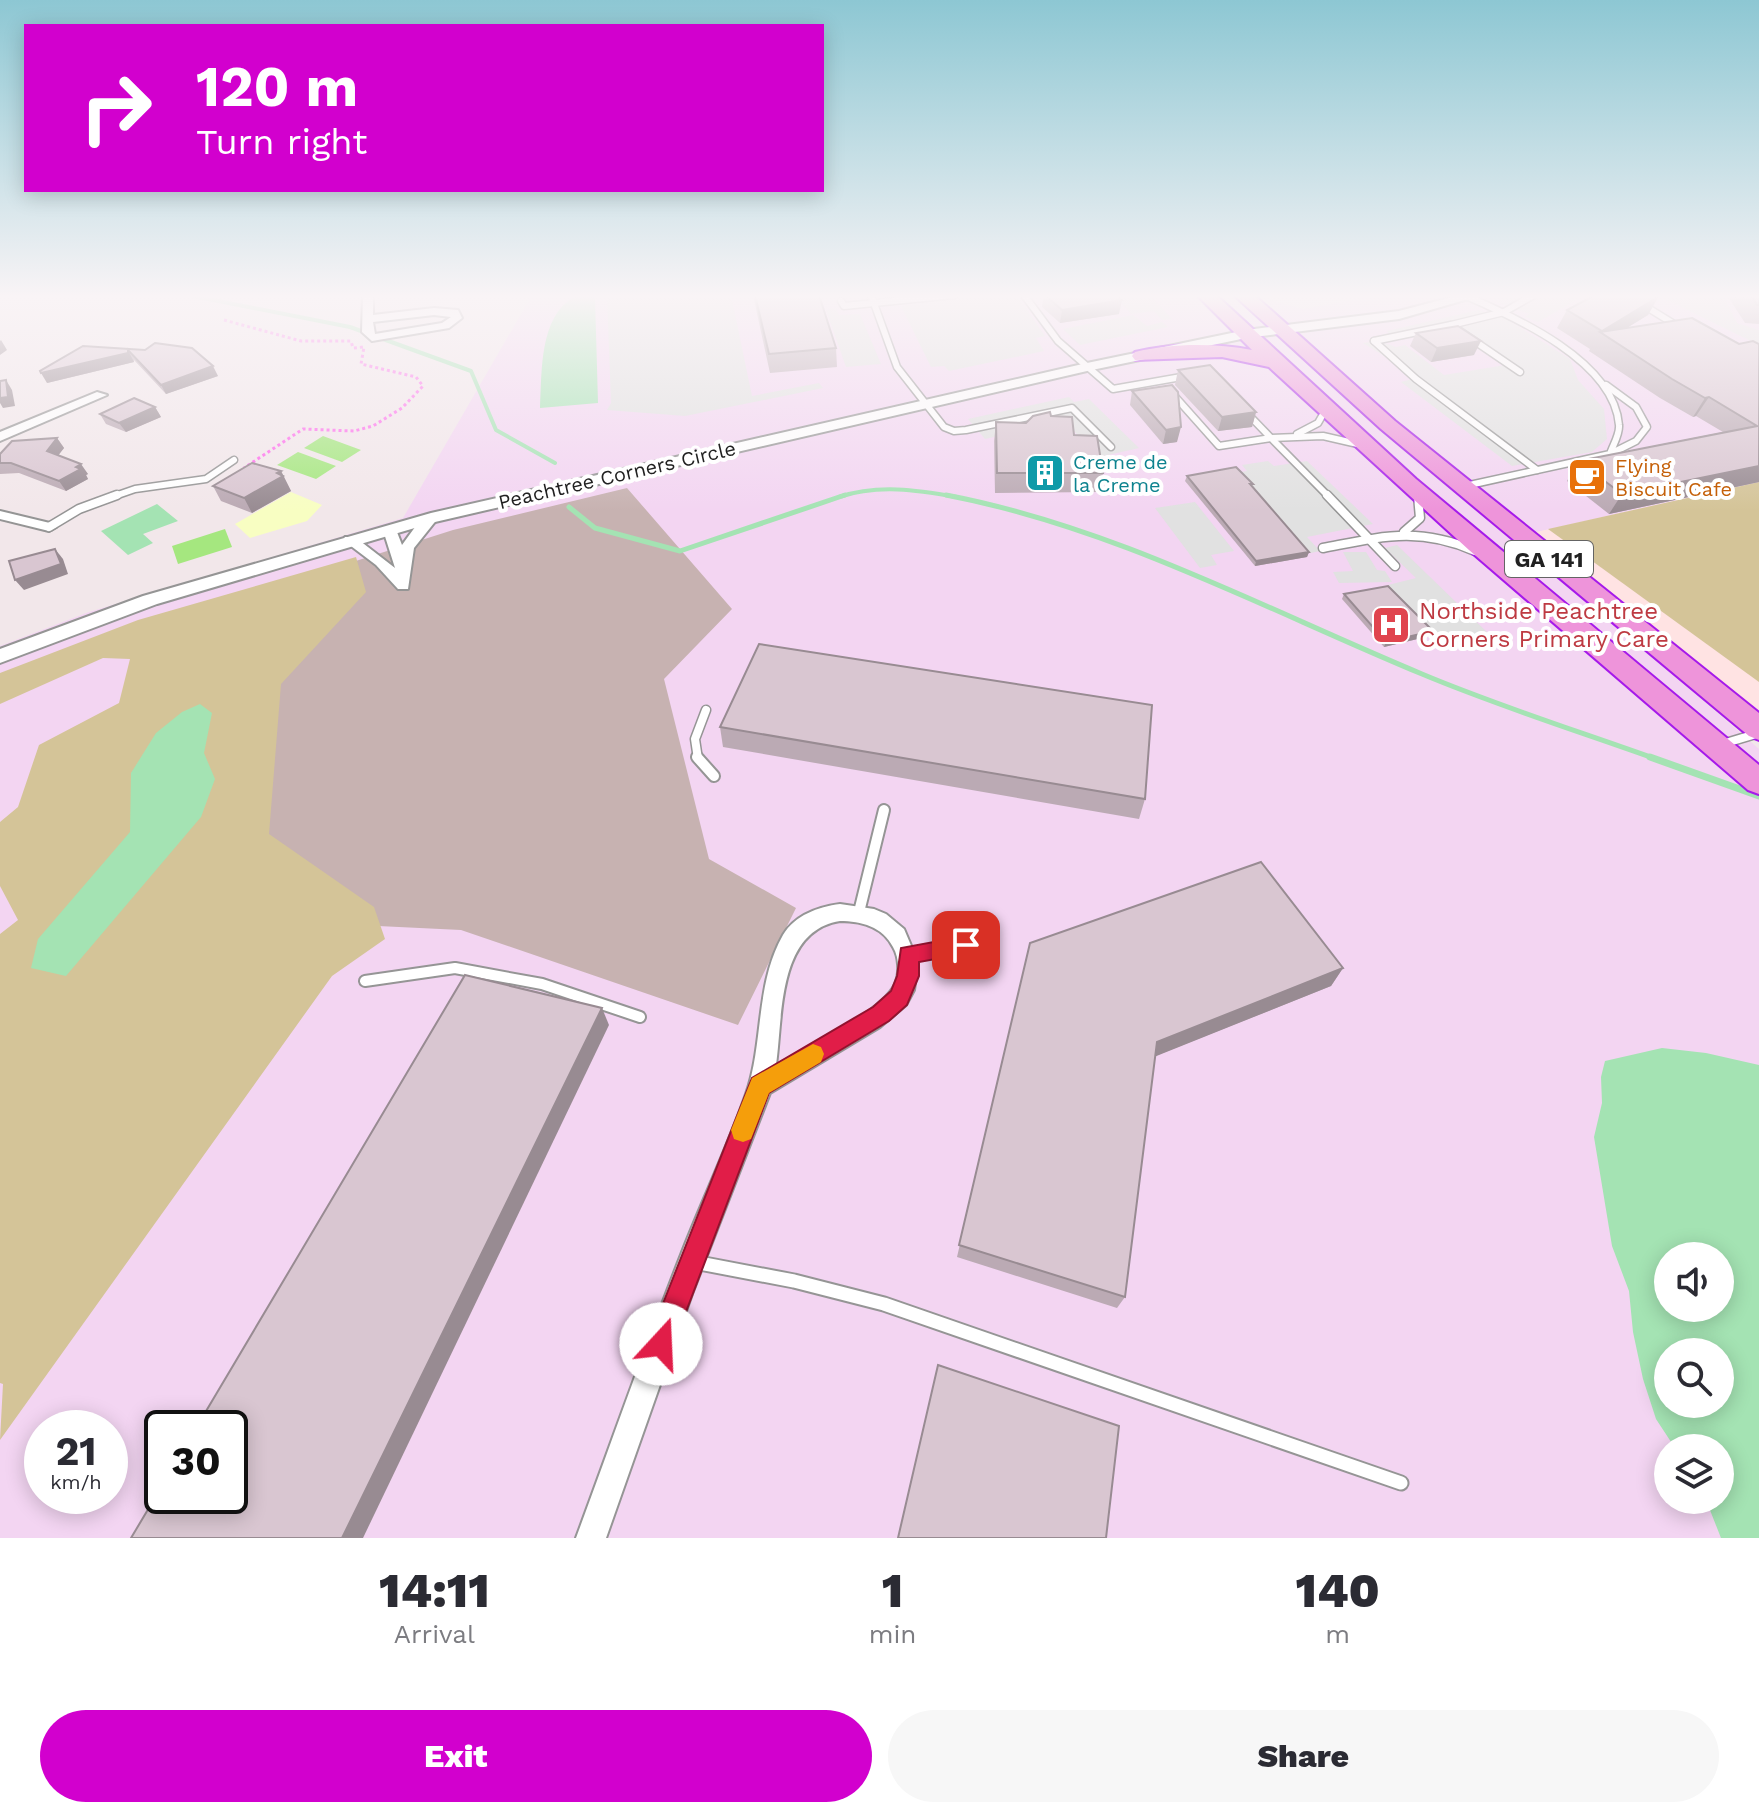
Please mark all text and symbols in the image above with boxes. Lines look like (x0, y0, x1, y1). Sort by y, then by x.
text: 120 m (196, 54, 358, 120)
icon: right (64, 56, 168, 160)
text: Turn right (196, 121, 367, 163)
street label: Peachtree Corners Circle (496, 436, 738, 514)
place label: Creme de la Creme (1073, 450, 1168, 497)
building icon: Creme de la Creme (1024, 452, 1066, 494)
place label: Flying Biscuit Cafe (1615, 454, 1732, 501)
cafe icon: Flying Biscuit Cafe (1566, 456, 1608, 498)
road number: GA 141 (1505, 541, 1593, 577)
place label: Northside Peachtree Corners Primary Care (1419, 597, 1669, 653)
hospital icon: Northside Peachtree Corners Primary Care (1370, 604, 1412, 646)
pin (932, 911, 1000, 979)
icon: arrive (944, 923, 988, 967)
map controls (1654, 1242, 1734, 1514)
button: sound (1654, 1242, 1734, 1322)
position arrow (619, 1302, 703, 1386)
button: search (1654, 1338, 1734, 1418)
speed limit sign: 30 (144, 1410, 248, 1514)
text: 21 (55, 1428, 97, 1475)
button: layers (1654, 1434, 1734, 1514)
text: km/h (50, 1470, 102, 1494)
text: 14:11 (379, 1562, 490, 1619)
text: 1 (882, 1562, 903, 1619)
text: 140 (1296, 1562, 1380, 1619)
text: Arrival (394, 1619, 475, 1649)
text: min (869, 1619, 916, 1649)
text: m (1325, 1619, 1350, 1649)
button: Exit (40, 1710, 872, 1802)
button: Share (888, 1710, 1719, 1802)

